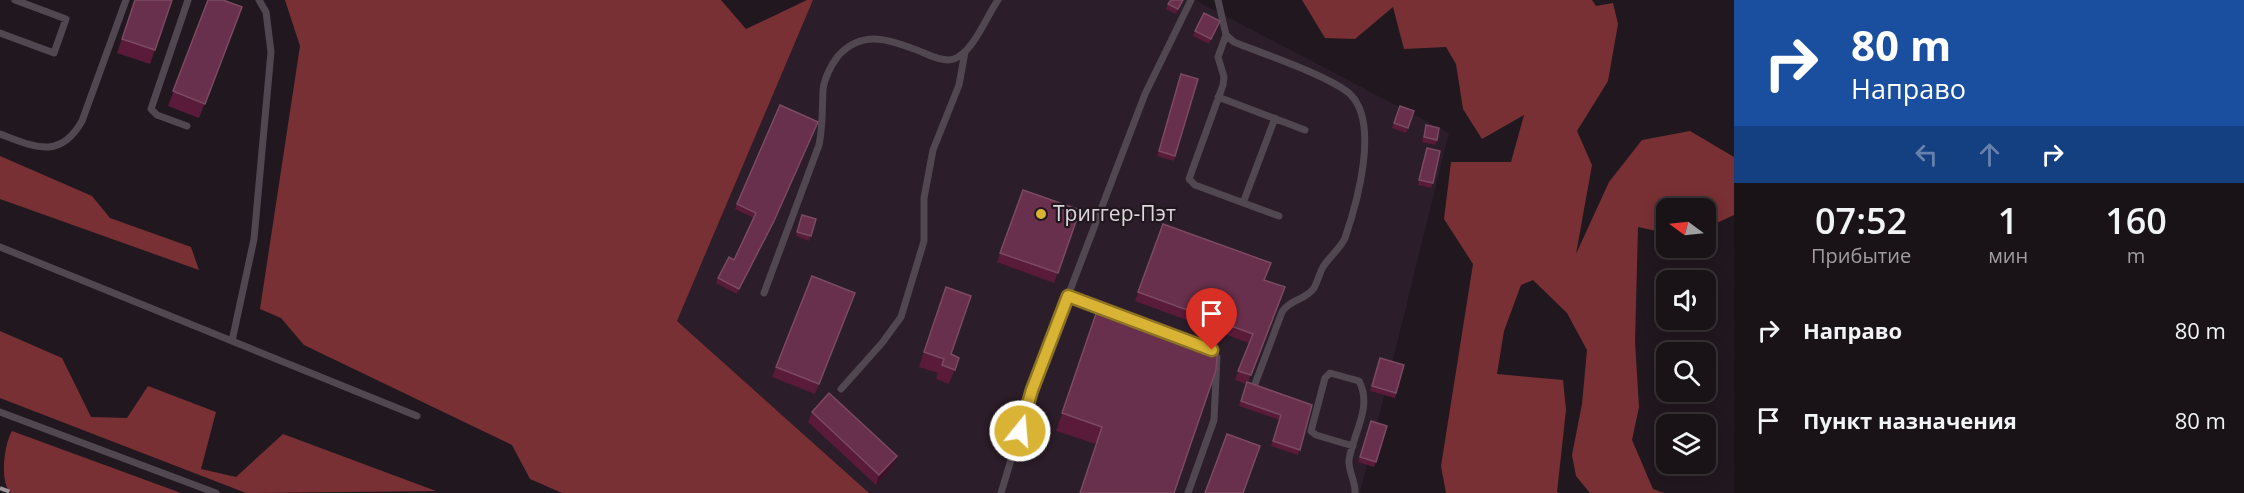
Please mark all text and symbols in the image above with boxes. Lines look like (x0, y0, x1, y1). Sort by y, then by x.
text: 80 m (1851, 16, 1951, 73)
icon: right (1752, 24, 1830, 102)
text: Направо (1851, 70, 1966, 107)
icon: left (1910, 138, 1943, 171)
icon: ahead (1973, 138, 2006, 171)
icon: right (2036, 138, 2069, 171)
text: 07:52 (1815, 196, 1907, 245)
text: 1 (1998, 196, 2018, 245)
text: 160 (2105, 196, 2167, 245)
north arrow (1656, 198, 1716, 258)
map controls (1656, 198, 1716, 474)
place label: Триггер-Пэт (1053, 199, 1176, 227)
marker: Триггер-Пэт (1034, 207, 1048, 221)
text: Прибытие (1811, 242, 1911, 269)
text: мин (1988, 242, 2028, 269)
text: m (2127, 242, 2145, 269)
button: sound (1656, 270, 1716, 330)
pin (1186, 288, 1237, 350)
icon: arrive (1195, 297, 1228, 330)
icon: right (1752, 314, 1785, 347)
text: Направо (1803, 315, 1902, 345)
text: 80 m (2175, 315, 2226, 345)
button: search (1656, 342, 1716, 402)
position arrow (988, 399, 1052, 463)
icon: arrive (1752, 404, 1785, 437)
text: Пункт назначения (1803, 405, 2017, 435)
text: 80 m (2175, 405, 2226, 435)
button: layers (1656, 414, 1716, 474)

